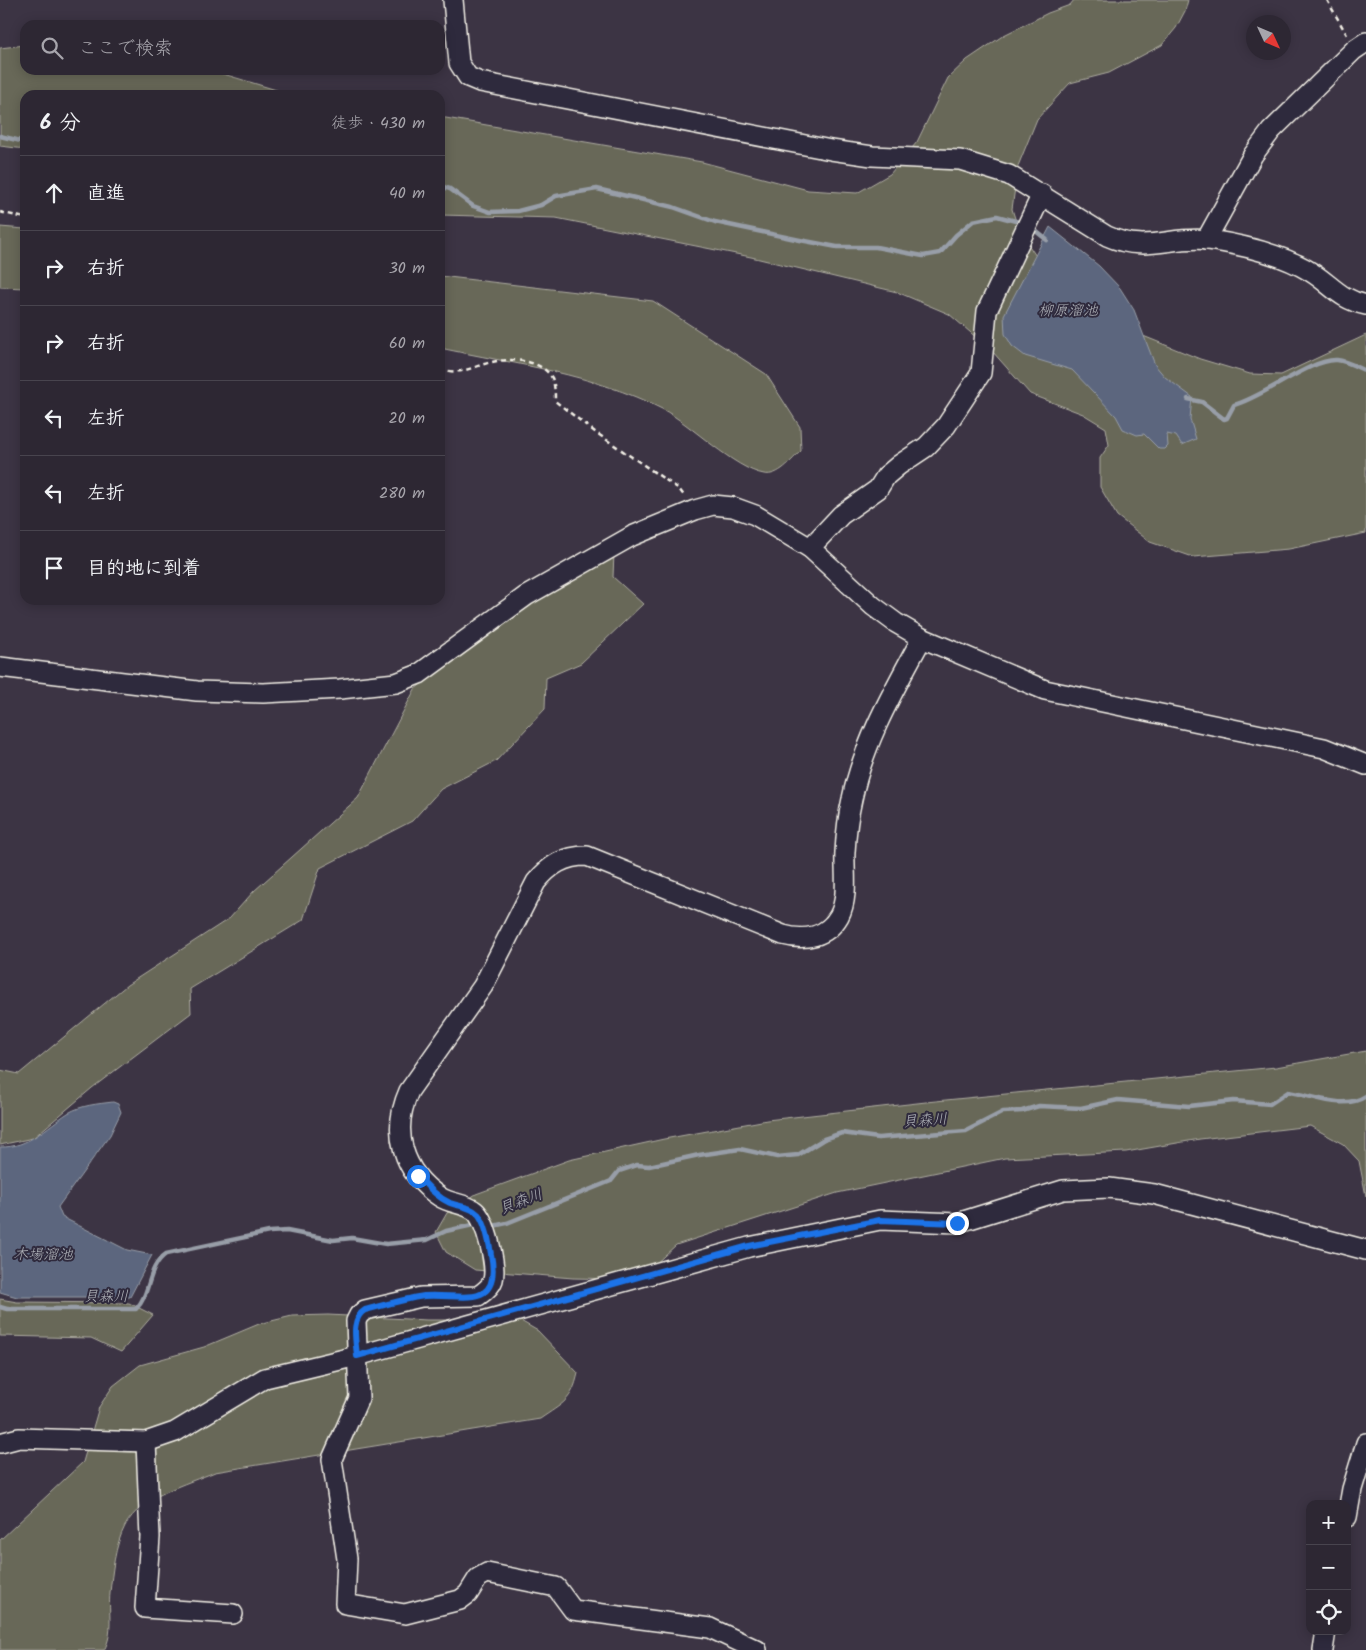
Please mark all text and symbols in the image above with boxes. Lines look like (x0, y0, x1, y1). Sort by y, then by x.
north arrow (1246, 15, 1291, 60)
search box (20, 20, 445, 75)
icon: search (38, 34, 66, 62)
text: ここで検索 (78, 34, 173, 64)
text: 6 分 (40, 107, 80, 140)
text: 徒歩 · 430 m (331, 111, 425, 136)
icon: ahead (40, 179, 68, 207)
text: 直進 (87, 179, 125, 209)
text: 40 m (389, 181, 425, 206)
icon: right (40, 254, 68, 282)
text: 右折 (87, 254, 125, 284)
text: 30 m (389, 256, 425, 281)
water label: 柳原溜池 (1038, 299, 1099, 323)
icon: right (40, 329, 68, 357)
text: 右折 (87, 329, 125, 359)
text: 60 m (389, 331, 425, 356)
icon: left (40, 404, 68, 432)
text: 左折 (87, 404, 125, 434)
text: 20 m (389, 406, 425, 431)
icon: left (40, 479, 68, 507)
text: 左折 (87, 479, 125, 509)
text: 280 m (379, 481, 425, 506)
icon: arrive (40, 554, 68, 582)
text: 目的地に到着 (87, 554, 201, 584)
water label: 貝森川 (902, 1107, 948, 1135)
route start (407, 1165, 430, 1188)
water label: 貝森川 (496, 1183, 546, 1221)
route end (946, 1212, 969, 1235)
water label: 木場溜池 (13, 1243, 74, 1267)
water label: 貝森川 (83, 1285, 129, 1309)
map controls (1306, 1500, 1351, 1635)
button: + (1306, 1500, 1351, 1545)
button: − (1306, 1545, 1351, 1590)
button: locate (1306, 1590, 1351, 1635)

